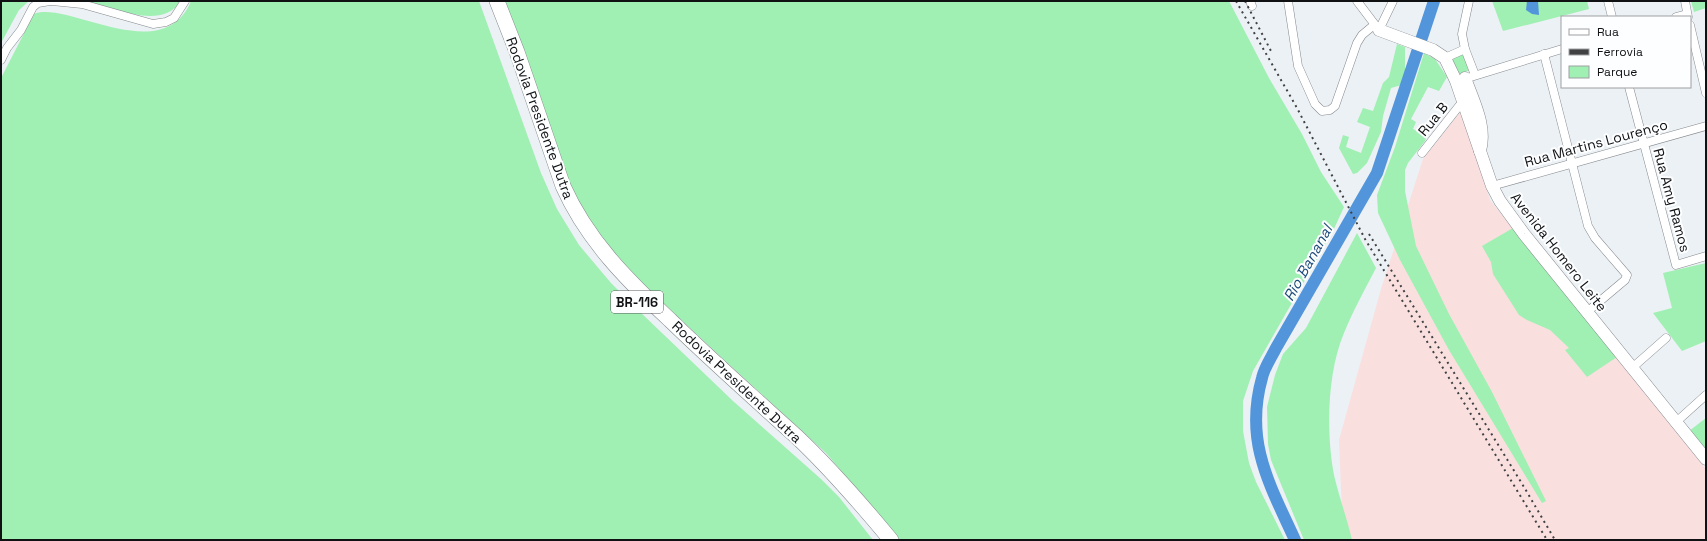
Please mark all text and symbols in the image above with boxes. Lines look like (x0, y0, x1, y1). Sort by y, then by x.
legend (1561, 16, 1691, 88)
text: Rua (1597, 24, 1619, 40)
street label: Rodovia Presidente Dutra (502, 34, 578, 202)
text: Ferrovia (1597, 44, 1643, 60)
text: Parque (1597, 64, 1637, 80)
street label: Rua B (1414, 98, 1452, 140)
street label: Rua Martins Lourenço (1522, 115, 1670, 171)
street label: Rua Amy Ramos (1649, 146, 1695, 254)
street label: Avenida Homero Leite (1507, 189, 1611, 315)
water label: Rio Bananal (1279, 219, 1337, 304)
road number: BR-116 (611, 291, 663, 313)
street label: Rodovia Presidente Dutra (668, 317, 806, 447)

